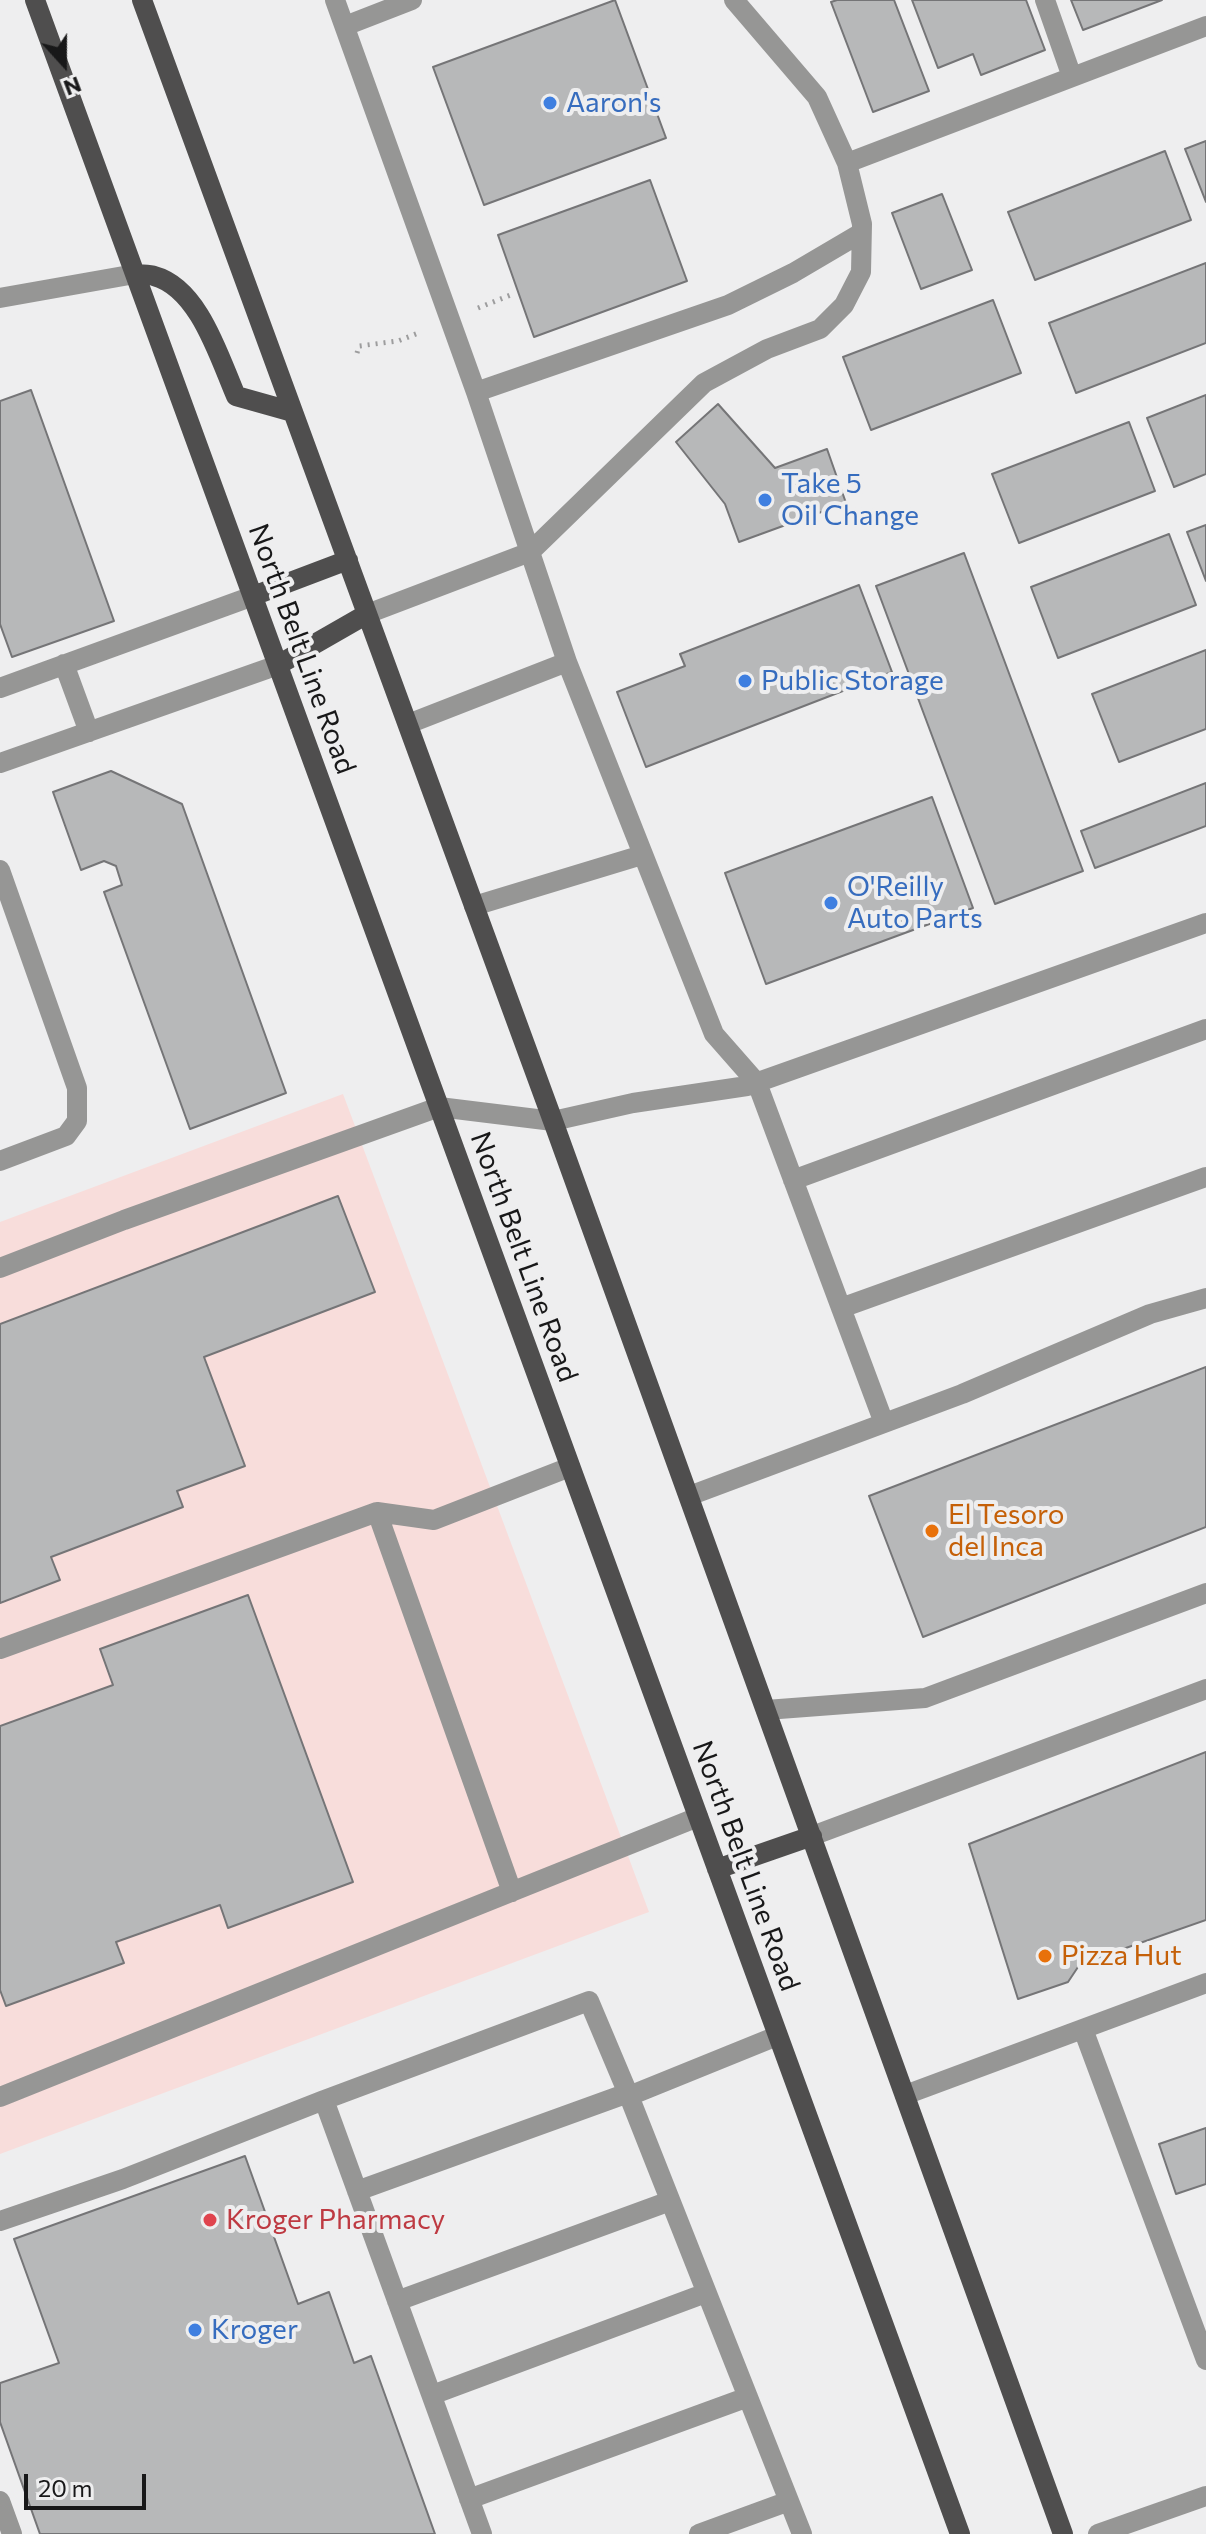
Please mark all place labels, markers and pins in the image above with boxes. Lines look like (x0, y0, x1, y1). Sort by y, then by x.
place label: Aaron's (566, 86, 662, 120)
marker: Aaron's (541, 94, 559, 112)
place label: Take 5 Oil Change (781, 467, 919, 533)
marker: Take 5 Oil Change (756, 491, 774, 509)
place label: Public Storage (761, 664, 944, 698)
marker: Public Storage (736, 672, 754, 690)
place label: O'Reilly Auto Parts (847, 870, 983, 936)
marker: O'Reilly Auto Parts (822, 894, 840, 912)
place label: El Tesoro del Inca (948, 1498, 1065, 1564)
marker: El Tesoro del Inca (923, 1522, 941, 1540)
place label: Pizza Hut (1061, 1939, 1182, 1973)
marker: Pizza Hut (1036, 1947, 1054, 1965)
place label: Kroger Pharmacy (226, 2203, 445, 2237)
marker: Kroger Pharmacy (201, 2211, 219, 2229)
place label: Kroger (211, 2313, 298, 2347)
marker: Kroger (186, 2321, 204, 2339)

